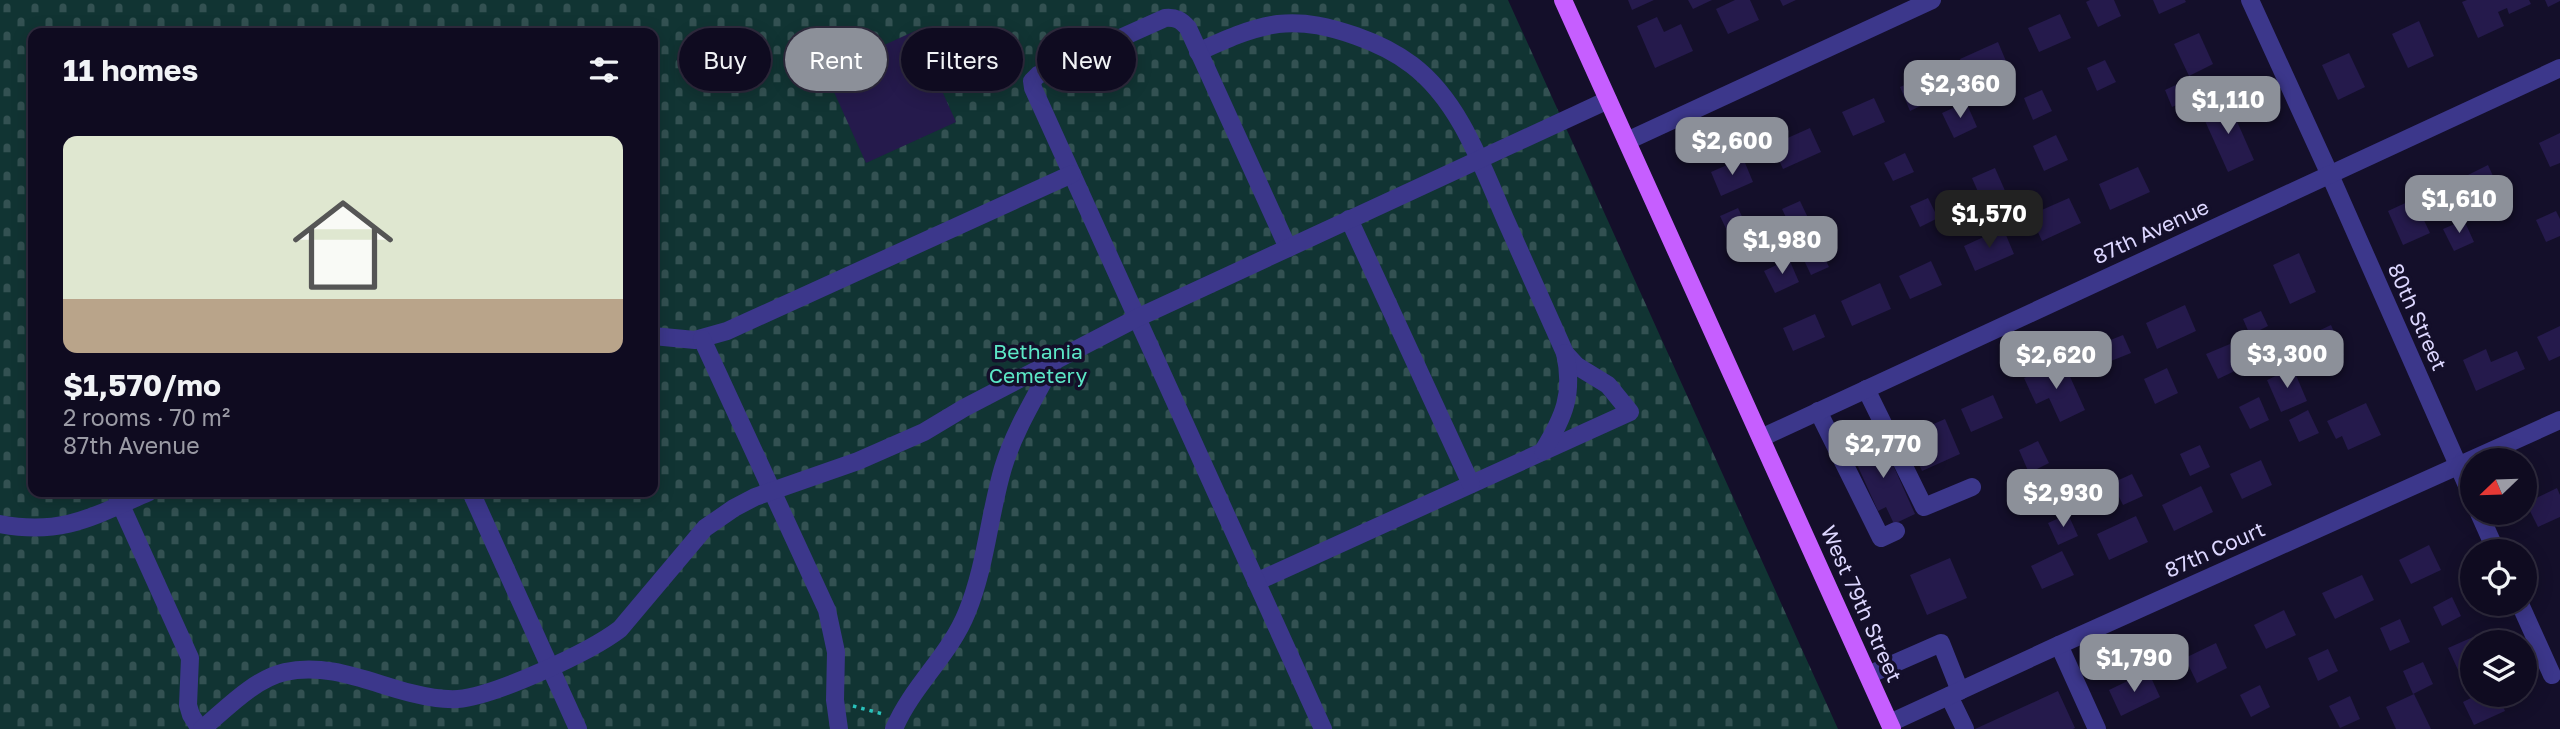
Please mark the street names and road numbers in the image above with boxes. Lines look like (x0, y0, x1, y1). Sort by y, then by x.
street label: 87th Avenue (2089, 193, 2213, 269)
street label: 80th Street (2383, 259, 2453, 374)
street label: 87th Court (2160, 515, 2269, 583)
street label: West 79th Street (1816, 521, 1908, 686)

